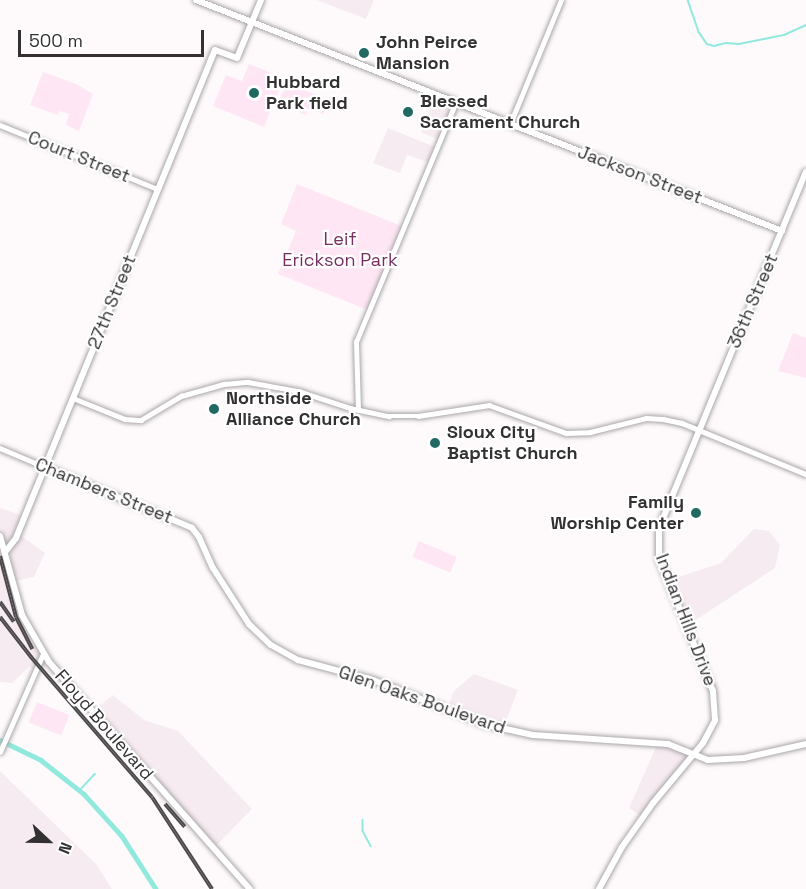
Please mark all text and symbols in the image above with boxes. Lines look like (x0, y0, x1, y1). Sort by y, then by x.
scale bar (21, 18, 207, 56)
text: 500 m (29, 29, 83, 52)
place label: John Peirce Mansion (376, 32, 478, 74)
marker: John Peirce Mansion (357, 46, 371, 60)
place label: Hubbard Park field (266, 72, 348, 115)
marker: Hubbard Park field (247, 86, 261, 100)
place label: Blessed Sacrament Church (420, 91, 580, 134)
marker: Blessed Sacrament Church (401, 105, 415, 119)
street label: Court Street (25, 127, 133, 187)
street label: Jackson Street (575, 141, 705, 209)
park label: Leif Erickson Park (282, 229, 398, 272)
street label: 36th Street (723, 250, 783, 352)
street label: 27th Street (83, 252, 141, 352)
place label: Northside Alliance Church (226, 388, 361, 430)
marker: Northside Alliance Church (207, 402, 221, 416)
place label: Sioux City Baptist Church (447, 422, 578, 464)
marker: Sioux City Baptist Church (428, 436, 442, 450)
street label: Chambers Street (32, 454, 176, 528)
place label: Family Worship Center (550, 492, 684, 534)
marker: Family Worship Center (689, 506, 703, 520)
street label: Indian Hills Drive (651, 551, 721, 689)
street label: Glen Oaks Boulevard (336, 661, 508, 739)
street label: Floyd Boulevard (50, 665, 158, 785)
north arrow (18, 811, 78, 871)
text: N (53, 839, 77, 857)

